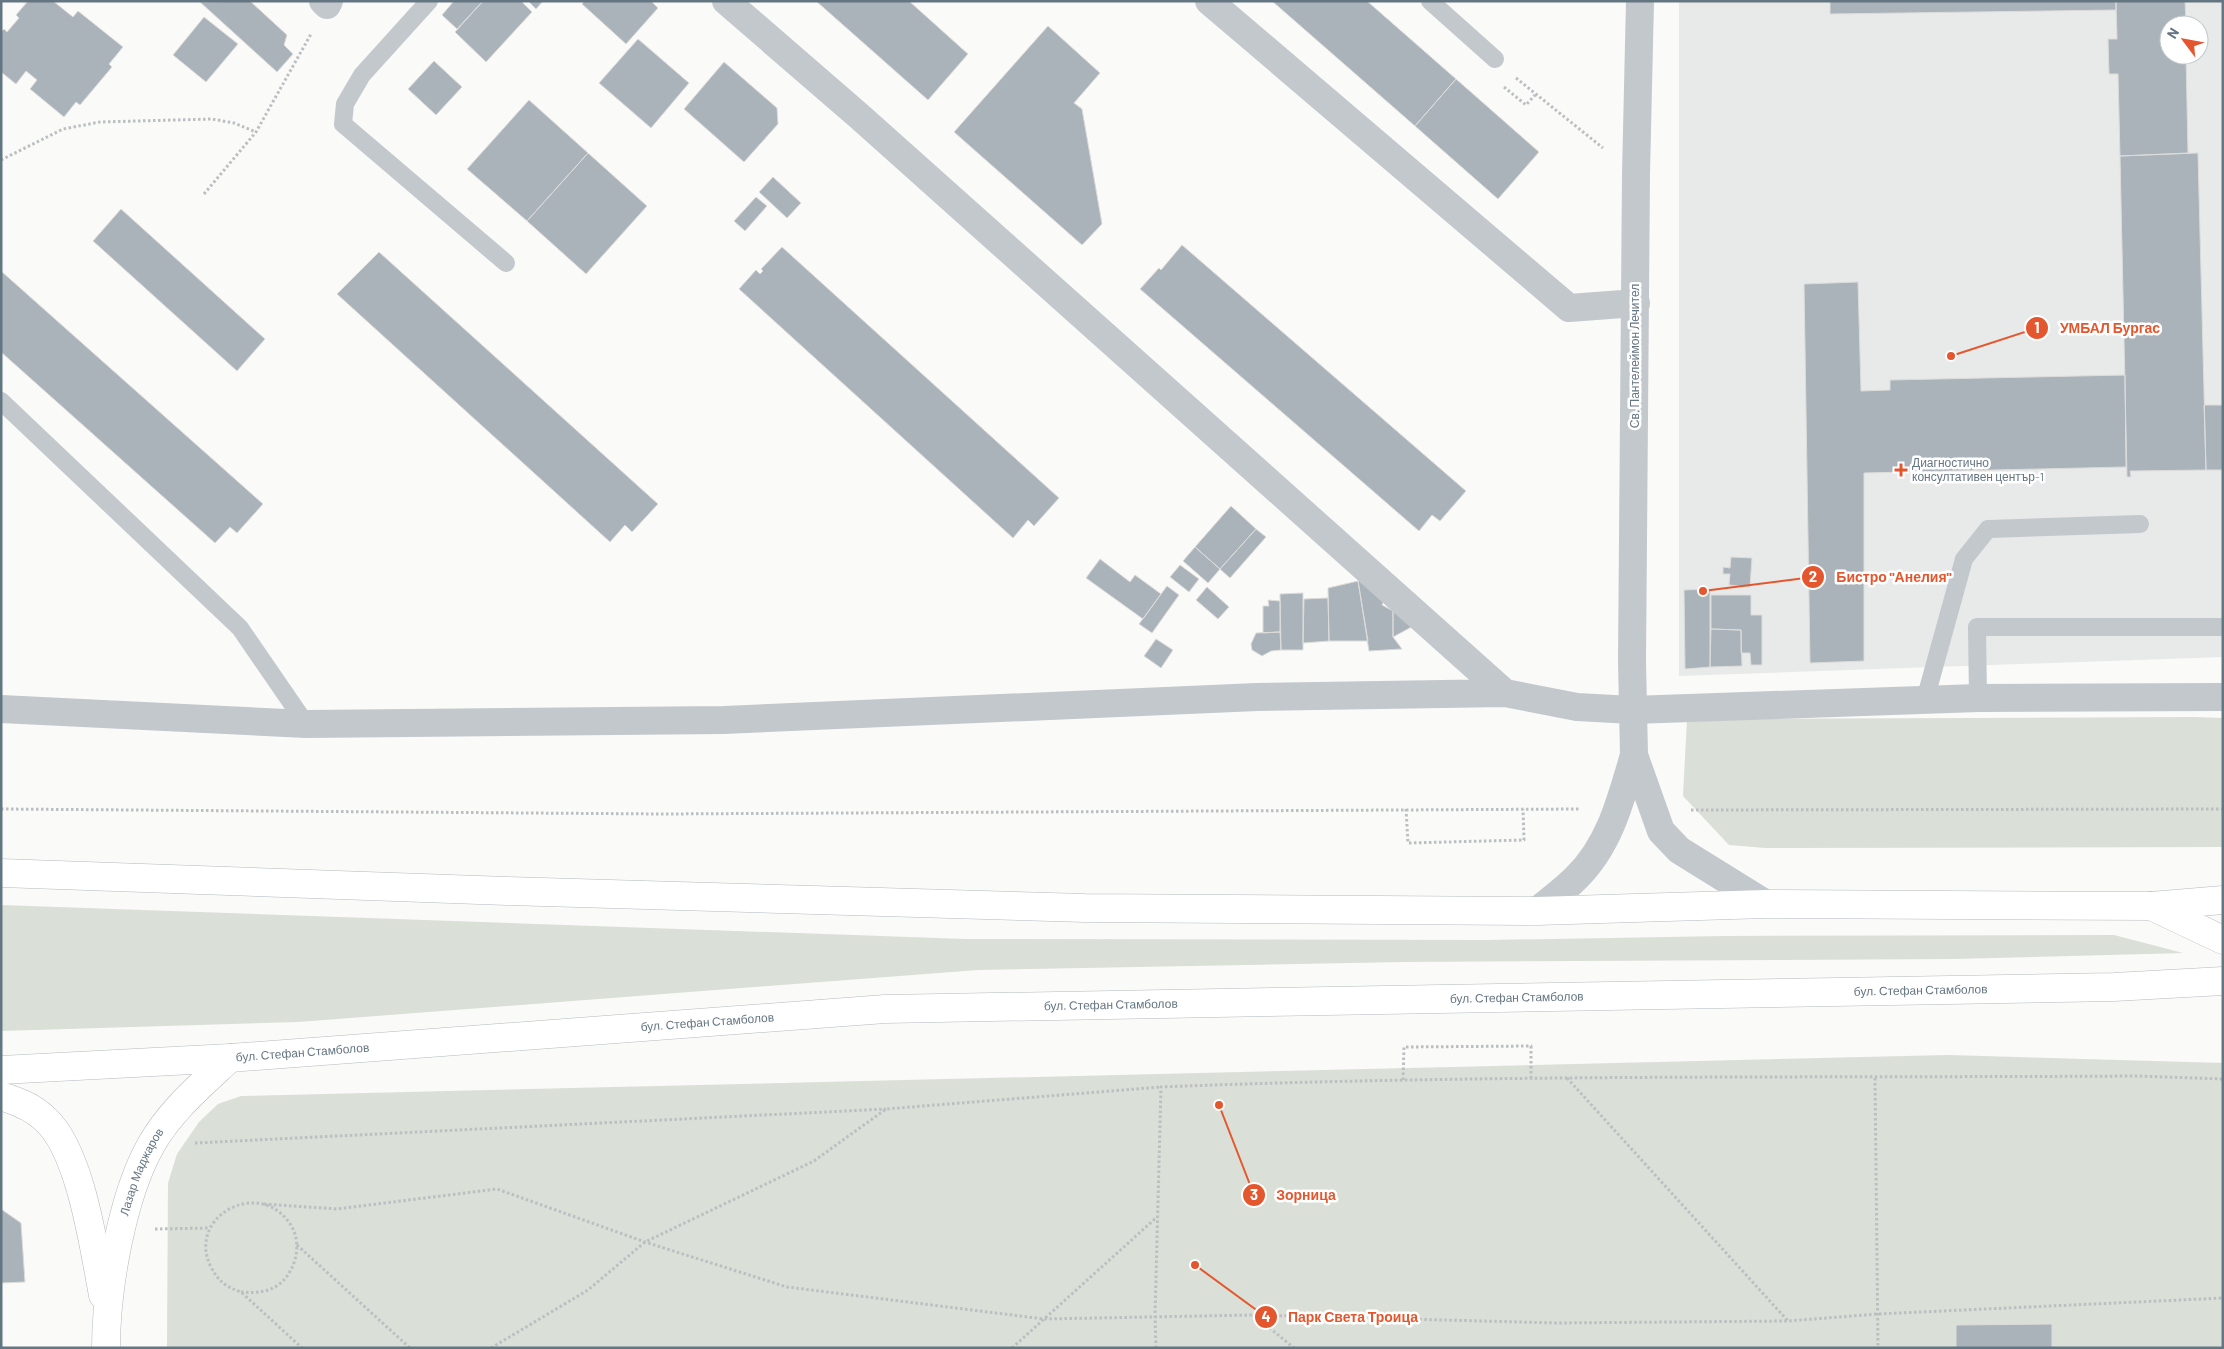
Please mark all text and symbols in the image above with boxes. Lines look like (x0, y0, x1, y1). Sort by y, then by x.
north arrow (2159, 15, 2209, 65)
text: N (2163, 24, 2182, 41)
street label: Св. Пантелеймон Лечител (1627, 284, 1641, 428)
callout: УМБАЛ Бургас (2024, 314, 2170, 343)
text: 1 (2034, 318, 2040, 336)
text: УМБАЛ Бургас (2060, 319, 2160, 336)
place label: Диагностично консултативен център-1 (1912, 455, 2044, 484)
marker: Диагностично консултативен център-1 (1894, 463, 1908, 477)
callout: Бистро "Анелия" (1801, 563, 1961, 592)
text: 2 (1809, 567, 1817, 585)
text: Бистро "Анелия" (1836, 568, 1952, 585)
street label: бул. Стефан Стамболов (1854, 981, 1988, 999)
street label: бул. Стефан Стамболов (1450, 988, 1584, 1006)
street label: бул. Стефан Стамболов (1044, 996, 1178, 1013)
street label: бул. Стефан Стамболов (640, 1009, 775, 1034)
street label: бул. Стефан Стамболов (235, 1040, 370, 1064)
street label: Лазар Маджаров (116, 1125, 166, 1217)
callout: Зорница (1241, 1180, 1346, 1209)
text: 3 (1250, 1185, 1258, 1203)
text: Зорница (1276, 1186, 1336, 1203)
callout: Парк Света Троица (1253, 1303, 1428, 1332)
text: 4 (1261, 1307, 1271, 1325)
text: Парк Света Троица (1288, 1308, 1418, 1325)

